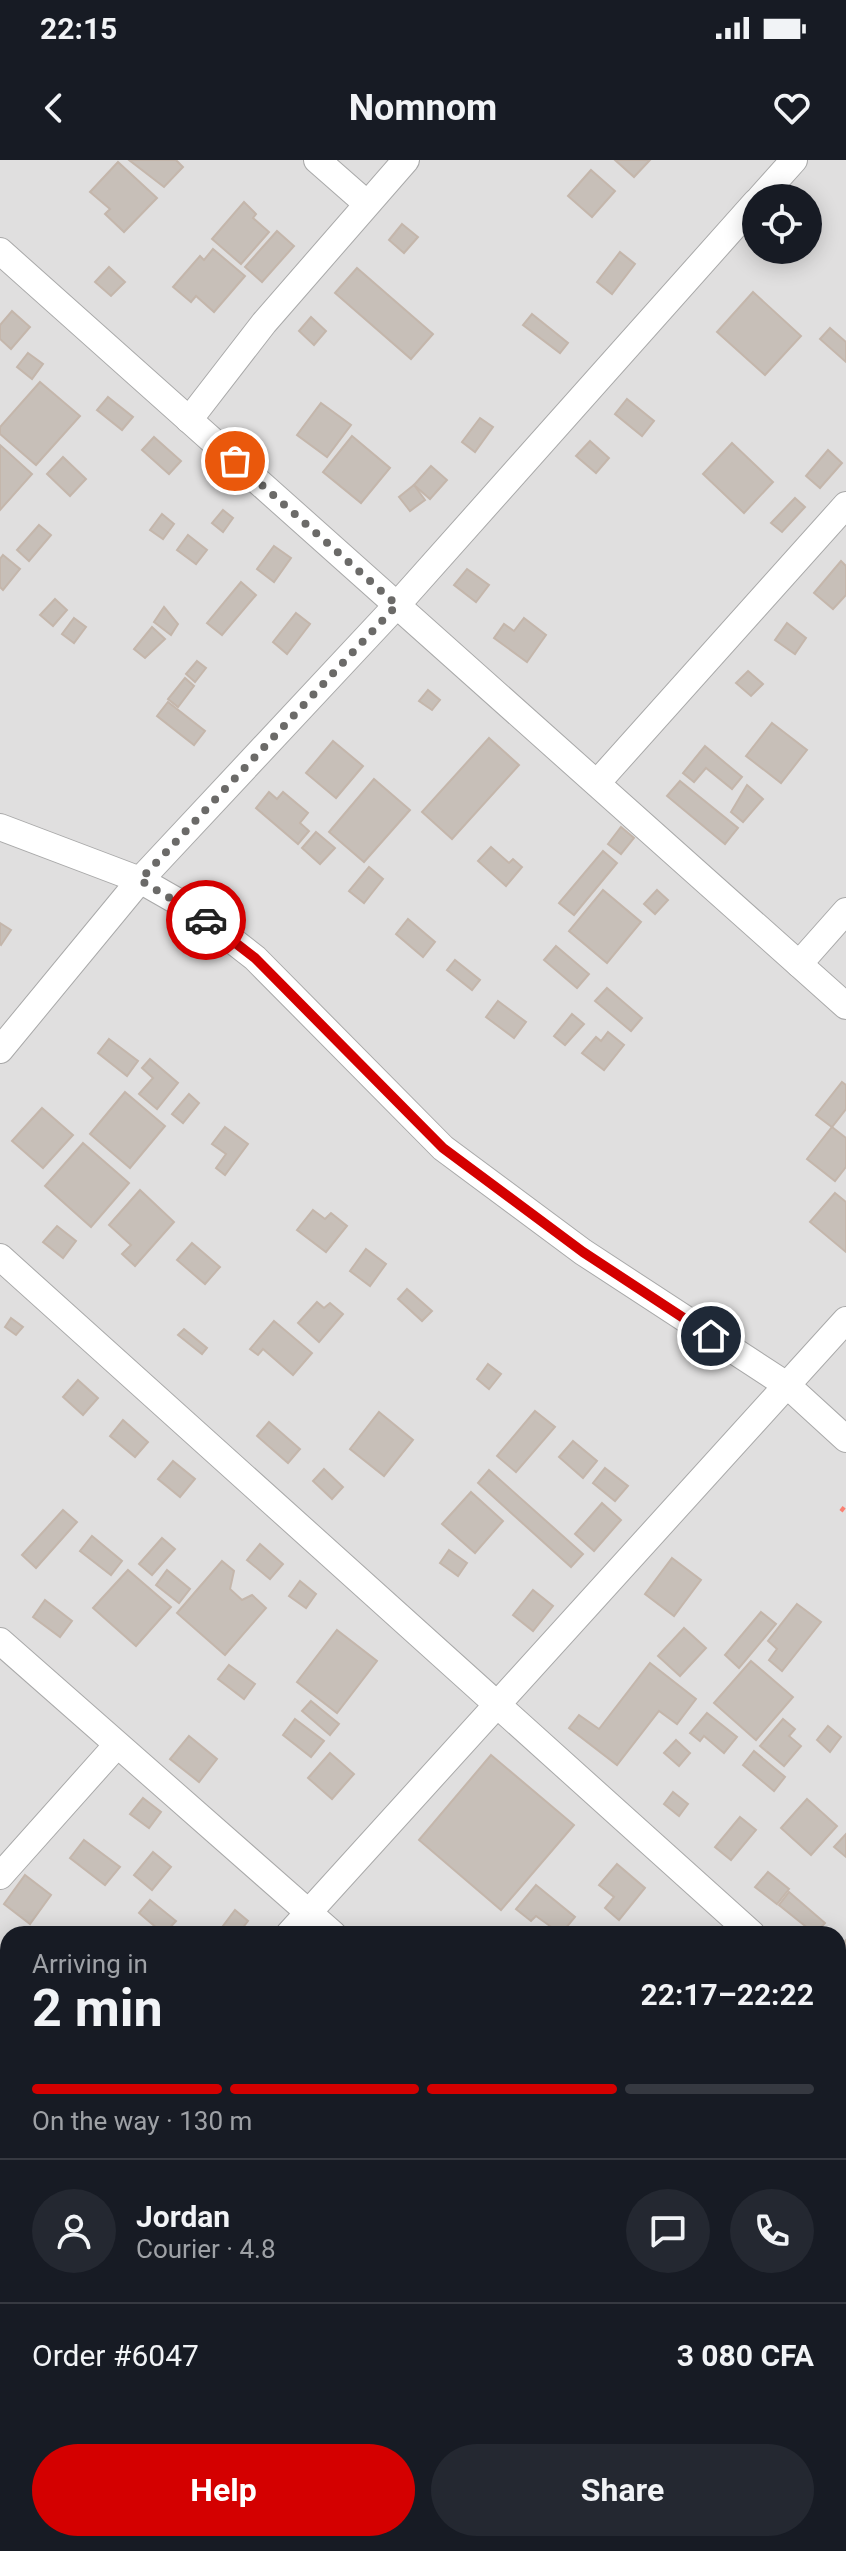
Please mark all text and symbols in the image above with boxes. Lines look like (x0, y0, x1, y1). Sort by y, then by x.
text: 22:15 (40, 11, 117, 46)
icon: back (32, 86, 76, 130)
icon: heart (770, 86, 814, 130)
text: Nomnom (349, 87, 497, 129)
map controls (742, 184, 822, 264)
button: locate (742, 184, 822, 264)
pin (201, 427, 269, 495)
icon: bag (213, 439, 257, 483)
courier (166, 880, 246, 960)
icon: car (184, 898, 228, 942)
pin (677, 1302, 745, 1370)
icon: home (689, 1314, 733, 1358)
text: Arriving in (32, 1949, 148, 1979)
text: 22:17–22:22 (640, 1977, 814, 2012)
text: 2 min (32, 1978, 163, 2039)
text: On the way · 130 m (32, 2106, 252, 2136)
button: person (32, 2189, 116, 2273)
button: chat (626, 2189, 710, 2273)
button: phone (730, 2189, 814, 2273)
text: Jordan (136, 2199, 230, 2234)
text: Courier · 4.8 (136, 2234, 276, 2264)
text: Order #6047 (32, 2338, 199, 2373)
text: 3 080 CFA (677, 2338, 814, 2373)
button: Help (32, 2444, 415, 2536)
button: Share (431, 2444, 814, 2536)

